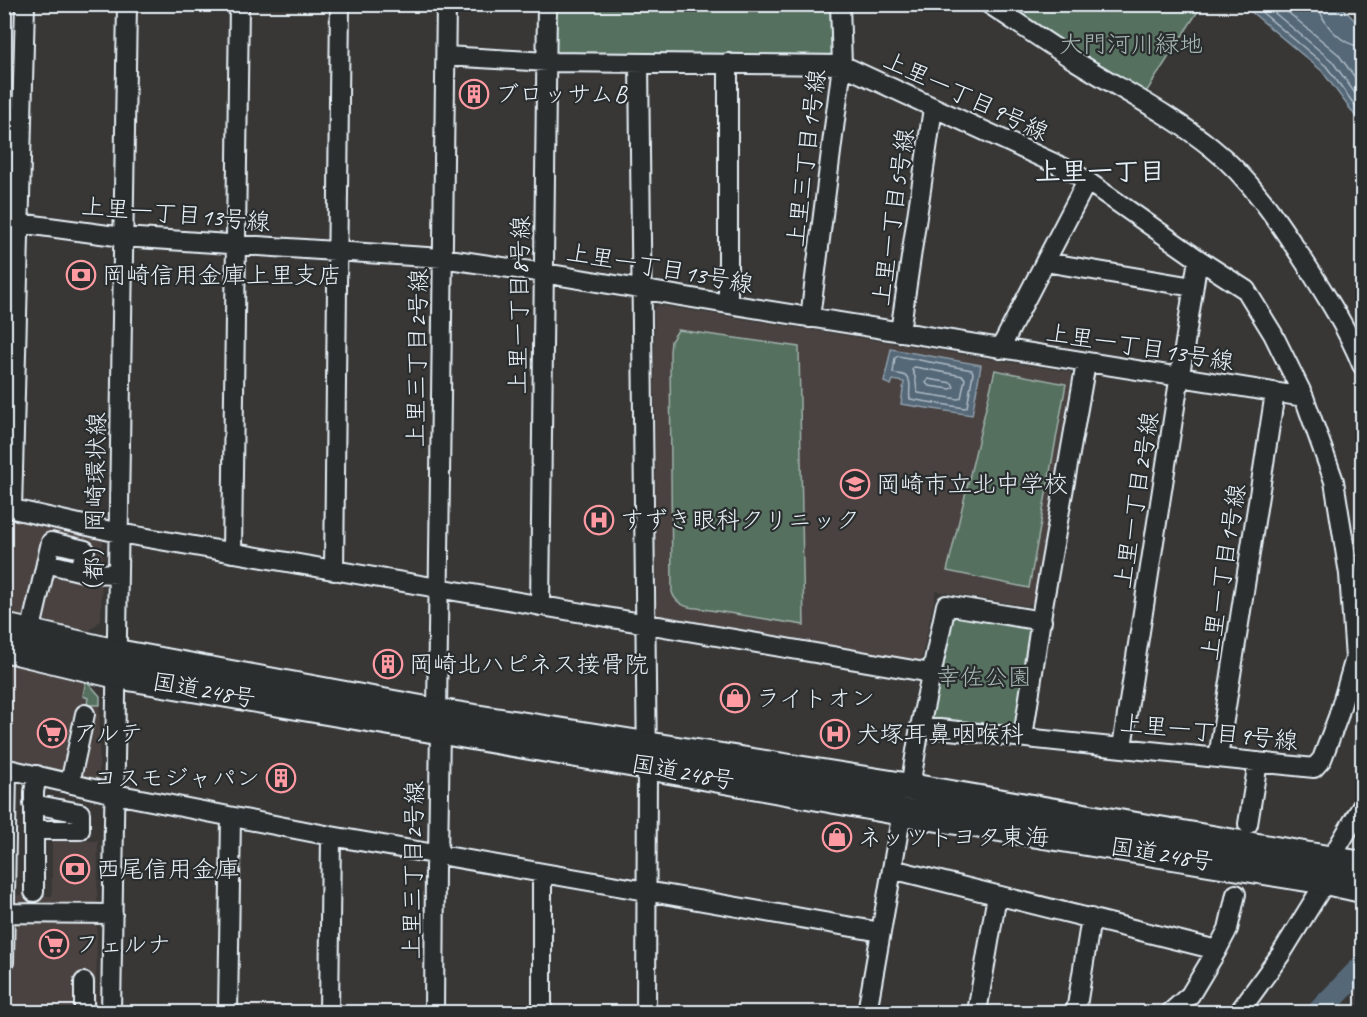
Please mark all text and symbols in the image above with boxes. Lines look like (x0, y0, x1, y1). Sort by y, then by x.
park label: 大門河川緑地 (1059, 29, 1203, 59)
street label: 上里一丁目9号線 (879, 45, 1053, 147)
street label: 上里三丁目1号線 (780, 67, 832, 249)
building icon: ブロッサムB (458, 78, 490, 110)
place label: ブロッサムB (495, 79, 628, 109)
street label: 上里一丁目5号線 (866, 126, 920, 308)
district label: 上里一丁目 (1035, 155, 1165, 188)
street label: 上里一丁目13号線 (80, 191, 272, 237)
street label: 上里一丁目8号線 (502, 215, 536, 395)
street label: 上里一丁目13号線 (564, 237, 756, 299)
bank icon: 岡崎信用金庫上里支店 (65, 259, 97, 291)
place label: 岡崎信用金庫上里支店 (102, 260, 342, 290)
street label: 上里三丁目2号線 (400, 268, 434, 448)
street label: 上里一丁目13号線 (1044, 317, 1236, 377)
street label: 上里一丁目2号線 (1107, 409, 1165, 591)
street label: （都）岡崎環状線 (78, 412, 112, 604)
school or university icon: 岡崎市立北中学校 (839, 468, 871, 500)
place label: 岡崎市立北中学校 (876, 469, 1068, 499)
street label: 上里一丁目1号線 (1194, 481, 1252, 663)
hospital icon: すずき眼科クリニック (583, 504, 615, 536)
place label: すずき眼科クリニック (620, 505, 860, 535)
building icon: 岡崎北ハピネス接骨院 (372, 648, 404, 680)
place label: 岡崎北ハピネス接骨院 (409, 649, 649, 679)
park label: 幸佐公園 (936, 662, 1032, 692)
street label: 国道248号 (150, 666, 258, 714)
shop icon: ライトオン (719, 682, 751, 714)
place label: ライトオン (756, 683, 875, 713)
street label: 上里一丁目9号線 (1119, 708, 1299, 756)
supermarket icon: アルテ (36, 717, 68, 749)
place label: アルテ (73, 718, 144, 748)
hospital icon: 犬塚耳鼻咽喉科 (819, 718, 851, 750)
place label: 犬塚耳鼻咽喉科 (856, 719, 1024, 749)
street label: 国道248号 (629, 748, 737, 796)
building icon: コスモジャパン (265, 762, 297, 794)
place label: コスモジャパン (93, 763, 260, 793)
street label: 上里三丁目2号線 (396, 780, 430, 960)
shop icon: ネッツトヨタ東海 (821, 821, 853, 853)
place label: ネッツトヨタ東海 (858, 822, 1049, 852)
street label: 国道248号 (1108, 831, 1216, 877)
bank icon: 西尾信用金庫 (59, 853, 91, 885)
place label: 西尾信用金庫 (96, 854, 240, 884)
supermarket icon: フェルナ (38, 928, 70, 960)
place label: フェルナ (75, 929, 171, 959)

